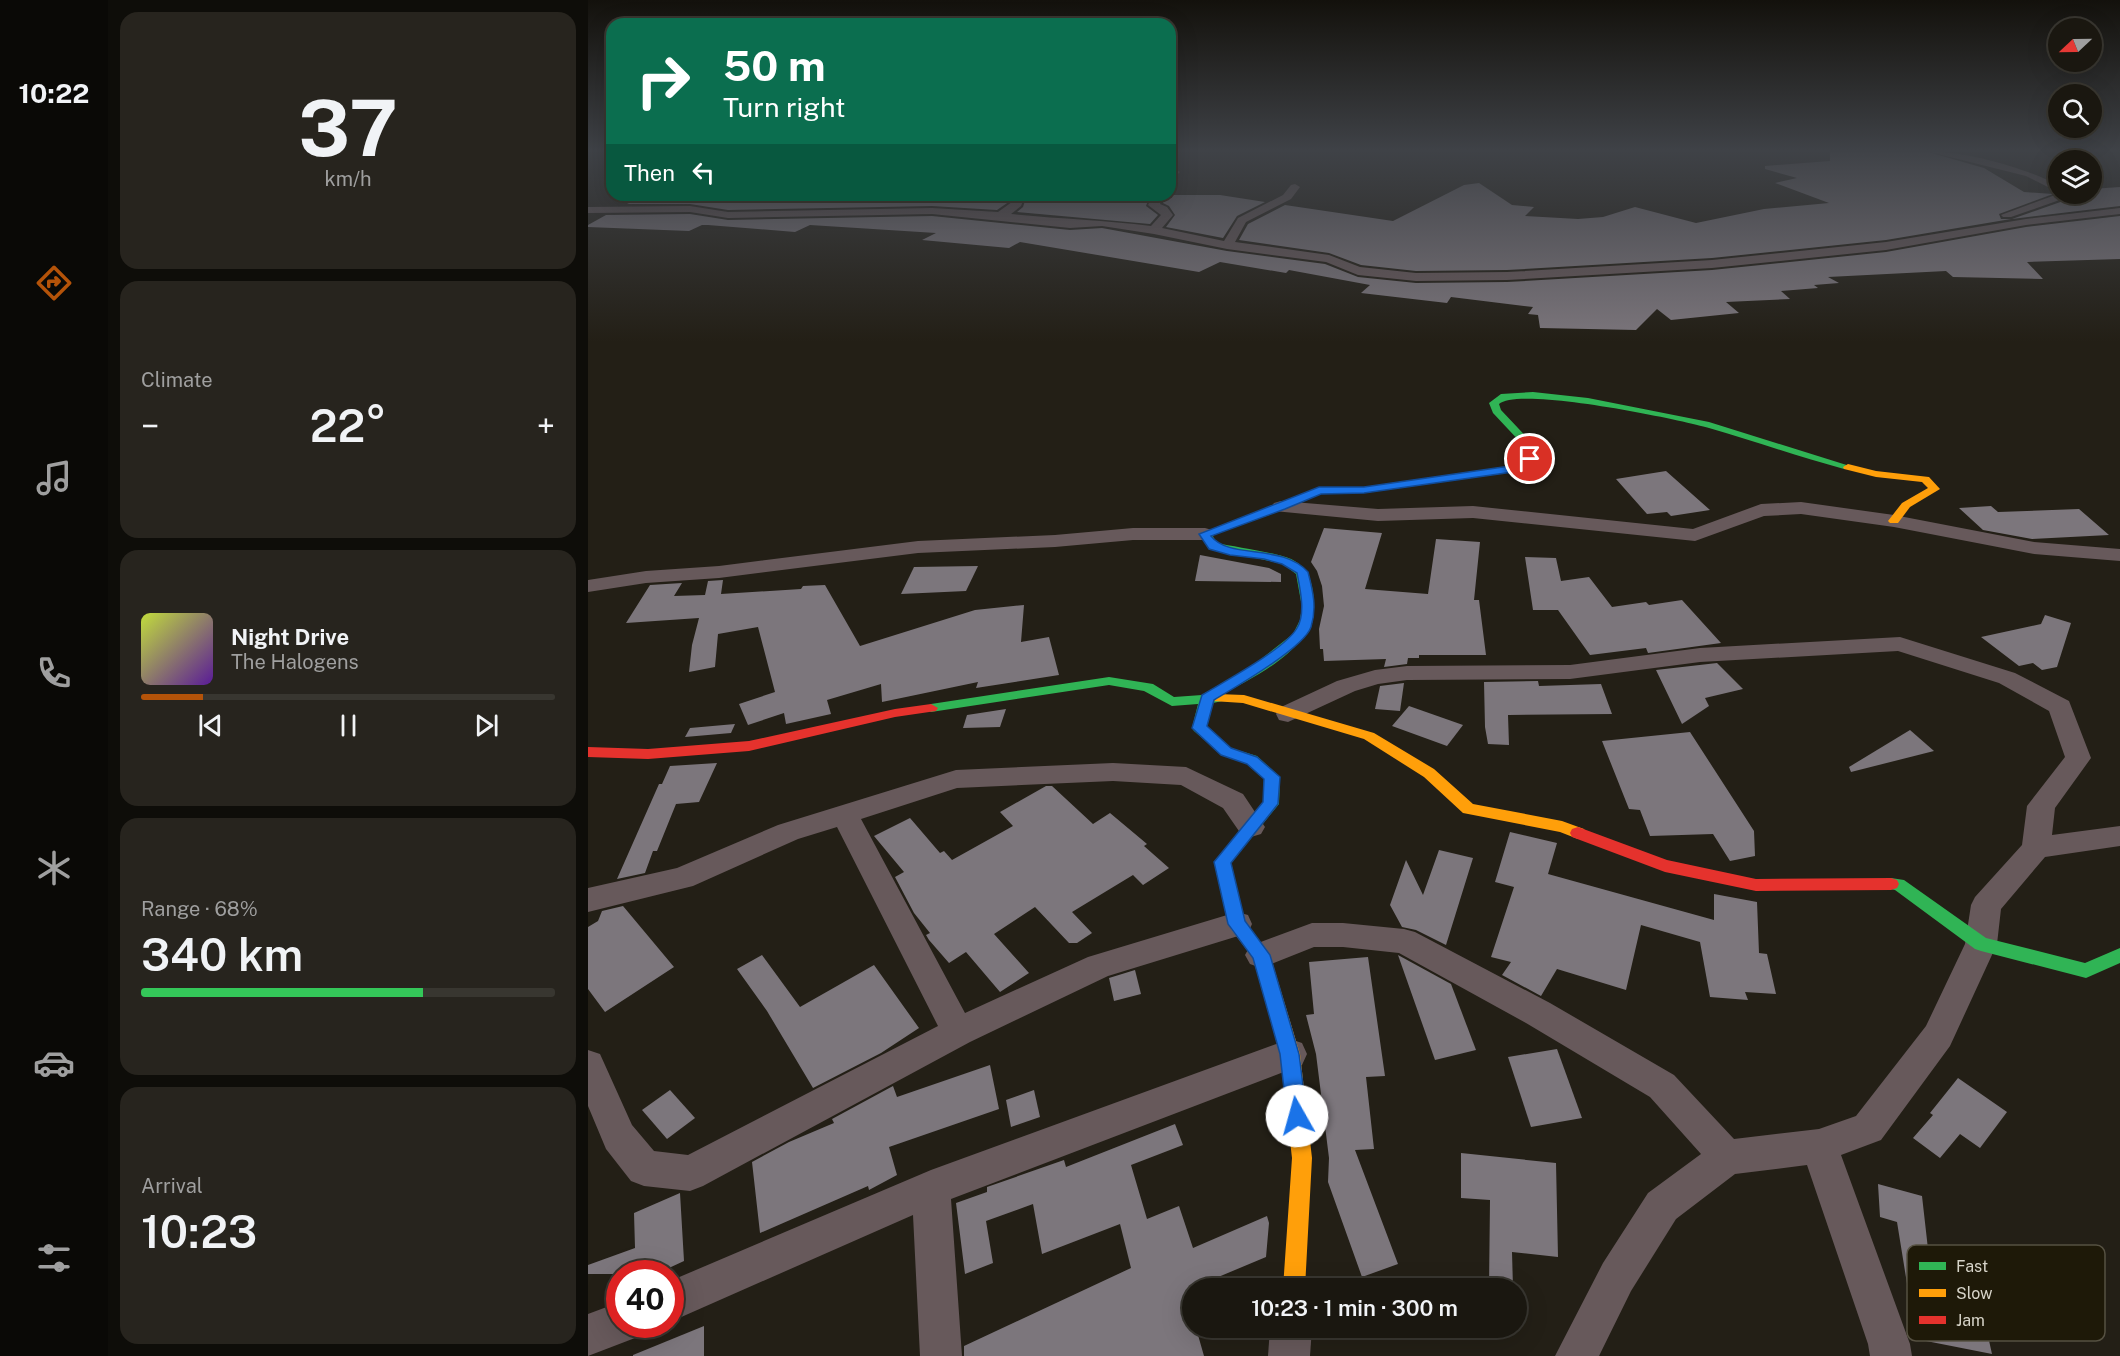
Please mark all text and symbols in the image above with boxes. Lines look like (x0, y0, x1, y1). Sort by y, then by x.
north arrow (2048, 18, 2102, 72)
map controls (2048, 18, 2102, 204)
text: 50 m (723, 41, 826, 90)
icon: right (624, 42, 702, 120)
text: 10:22 (18, 77, 90, 109)
text: 37 (298, 82, 398, 174)
button: search (2048, 84, 2102, 138)
text: Turn right (723, 91, 846, 123)
button: layers (2048, 150, 2102, 204)
icon: left (687, 156, 720, 189)
text: Then (624, 160, 675, 186)
text: km/h (324, 167, 372, 191)
icon: directions (33, 262, 75, 304)
text: Climate (141, 368, 213, 392)
text: 22° (310, 399, 386, 452)
text: − (141, 407, 159, 445)
text: + (537, 407, 555, 445)
pin (1504, 433, 1555, 484)
icon: arrive (1513, 442, 1546, 475)
icon: music (33, 457, 75, 499)
text: Night Drive (231, 624, 349, 650)
text: The Halogens (231, 650, 359, 674)
icon: phone (33, 652, 75, 694)
icon: previous (194, 709, 227, 742)
icon: pause (332, 709, 365, 742)
icon: next (470, 709, 503, 742)
icon: climate (33, 847, 75, 889)
text: Range · 68% (141, 897, 258, 921)
text: 340 km (141, 928, 303, 981)
icon: car (33, 1042, 75, 1084)
position arrow (1265, 1084, 1329, 1148)
text: Arrival (141, 1174, 203, 1198)
text: 10:23 (141, 1205, 257, 1258)
icon: filters (33, 1237, 75, 1279)
legend (1907, 1245, 2105, 1341)
text: Fast (1956, 1257, 1988, 1276)
speed limit sign: 40 (606, 1260, 684, 1338)
text: Slow (1956, 1284, 1993, 1303)
text: 10:23 · 1 min · 300 m (1251, 1295, 1458, 1321)
text: Jam (1956, 1311, 1985, 1330)

